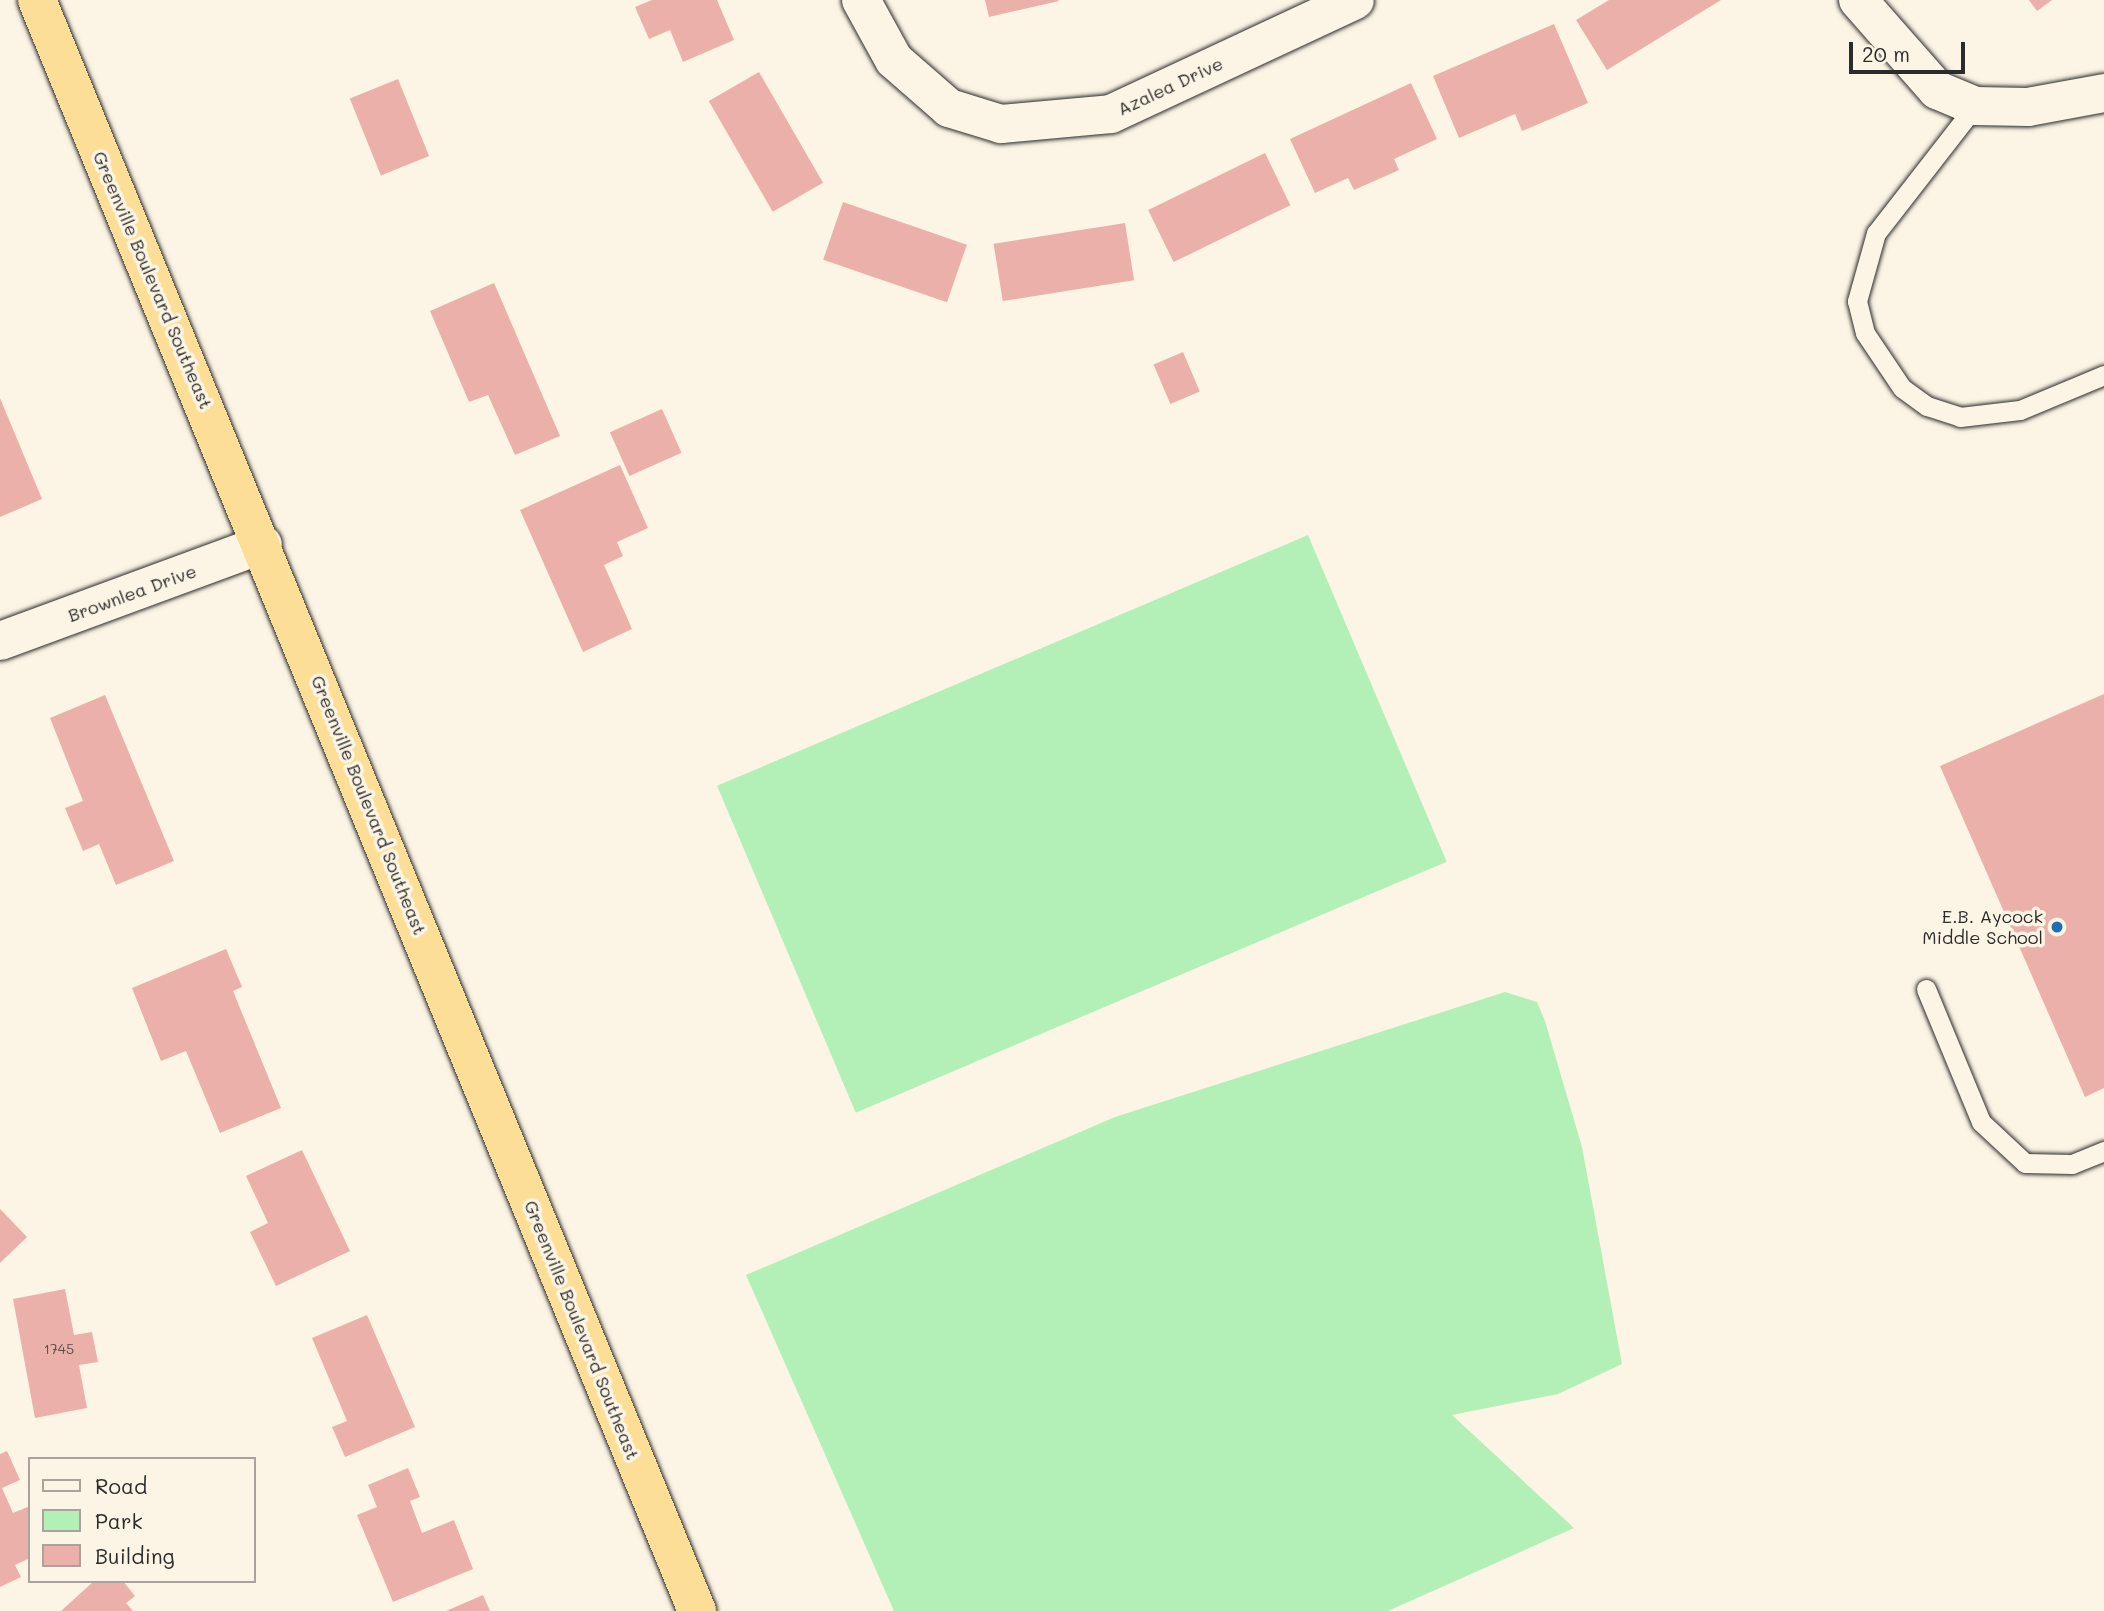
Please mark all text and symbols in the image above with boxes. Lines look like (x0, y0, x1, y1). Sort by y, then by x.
scale bar (1852, 28, 1968, 72)
text: 20 m (1862, 40, 1910, 67)
street label: Azalea Drive (1114, 52, 1226, 120)
street label: Greenville Boulevard Southeast (89, 148, 217, 412)
street label: Brownlea Drive (65, 560, 199, 626)
street label: Greenville Boulevard Southeast (307, 672, 431, 938)
place label: E.B. Aycock Middle School (1922, 906, 2043, 948)
marker: E.B. Aycock Middle School (2049, 919, 2065, 935)
street label: Greenville Boulevard Southeast (520, 1197, 644, 1463)
house number: 1745 (44, 1341, 74, 1357)
legend (28, 1457, 256, 1583)
text: Road (95, 1472, 147, 1499)
text: Park (95, 1507, 143, 1534)
text: Building (95, 1542, 175, 1569)

